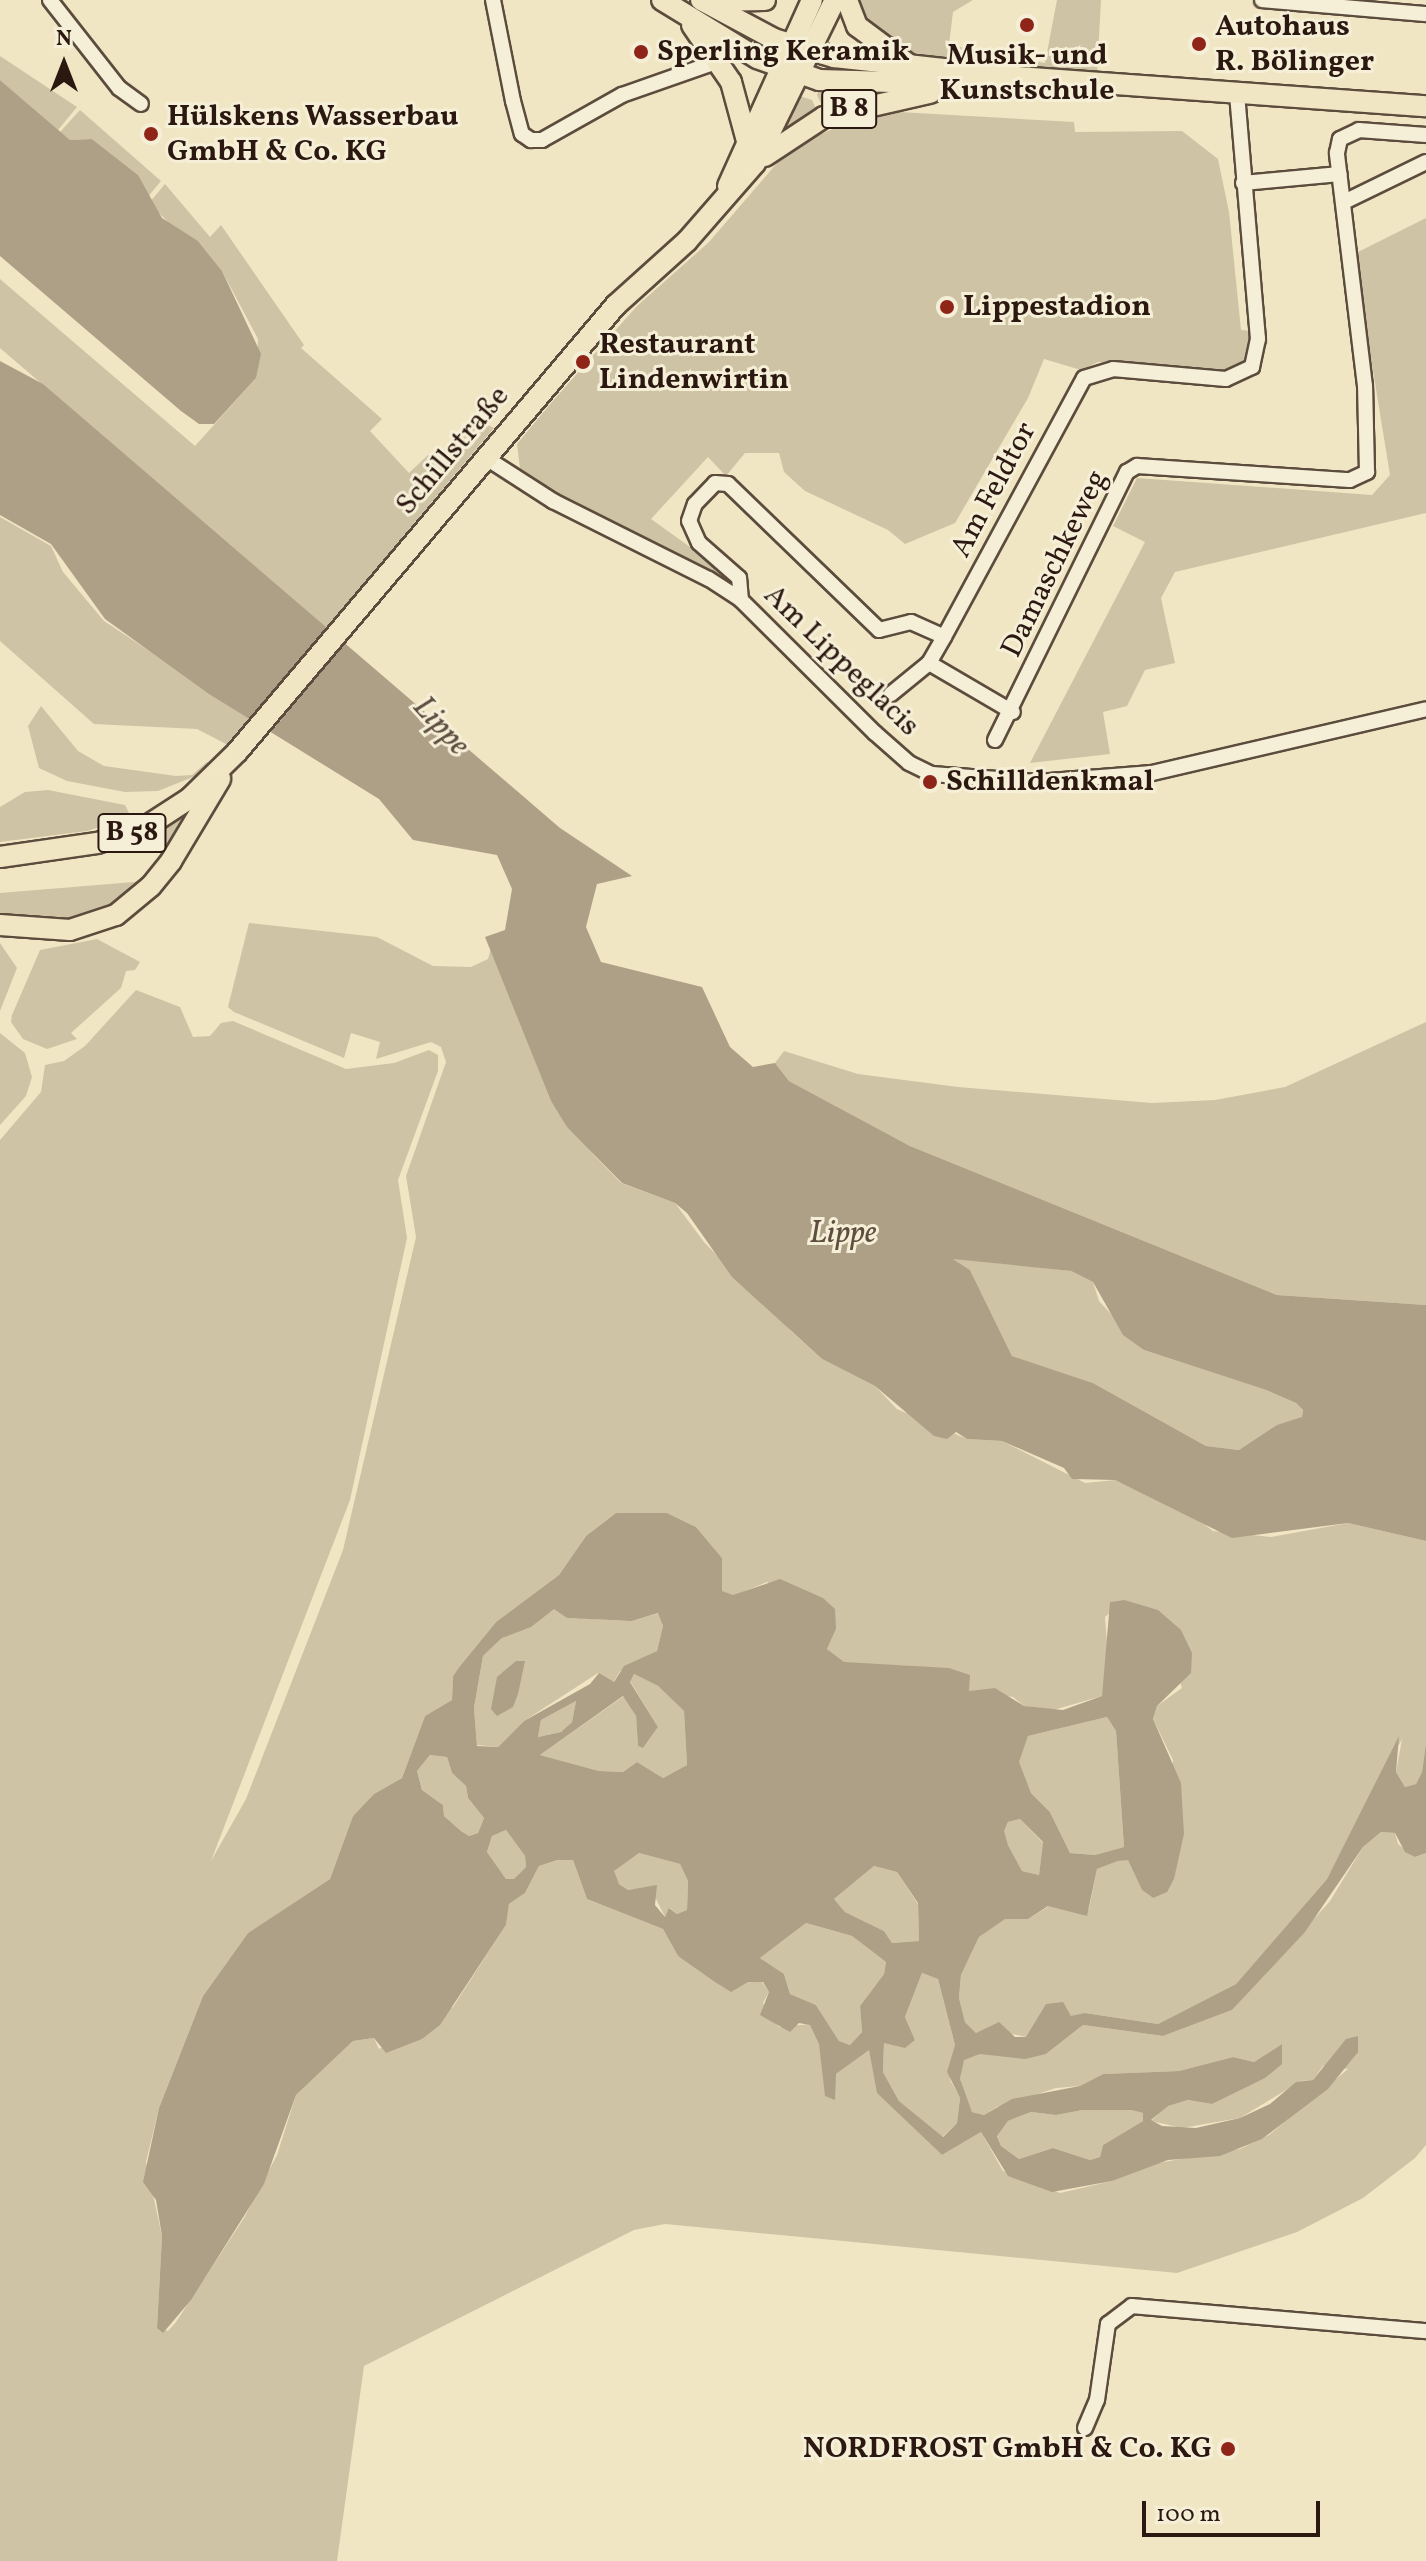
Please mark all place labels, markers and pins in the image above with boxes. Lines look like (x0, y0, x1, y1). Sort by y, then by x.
place label: Autohaus R. Bölinger (1215, 9, 1374, 80)
marker: Musik- und Kunstschule (1018, 16, 1036, 34)
place label: Sperling Keramik (657, 34, 910, 70)
marker: Autohaus R. Bölinger (1190, 35, 1208, 53)
place label: Musik- und Kunstschule (939, 38, 1115, 108)
marker: Sperling Keramik (632, 43, 650, 61)
place label: Hülskens Wasserbau GmbH & Co. KG (167, 99, 459, 170)
marker: Hülskens Wasserbau GmbH & Co. KG (142, 125, 160, 143)
place label: Lippestadion (963, 289, 1151, 325)
marker: Lippestadion (938, 298, 956, 316)
place label: Restaurant Lindenwirtin (599, 327, 789, 398)
marker: Restaurant Lindenwirtin (574, 353, 592, 371)
place label: Schilldenkmal (946, 764, 1154, 800)
marker: Schilldenkmal (921, 773, 939, 791)
place label: NORDFROST GmbH & Co. KG (802, 2431, 1212, 2467)
marker: NORDFROST GmbH & Co. KG (1219, 2440, 1237, 2458)

